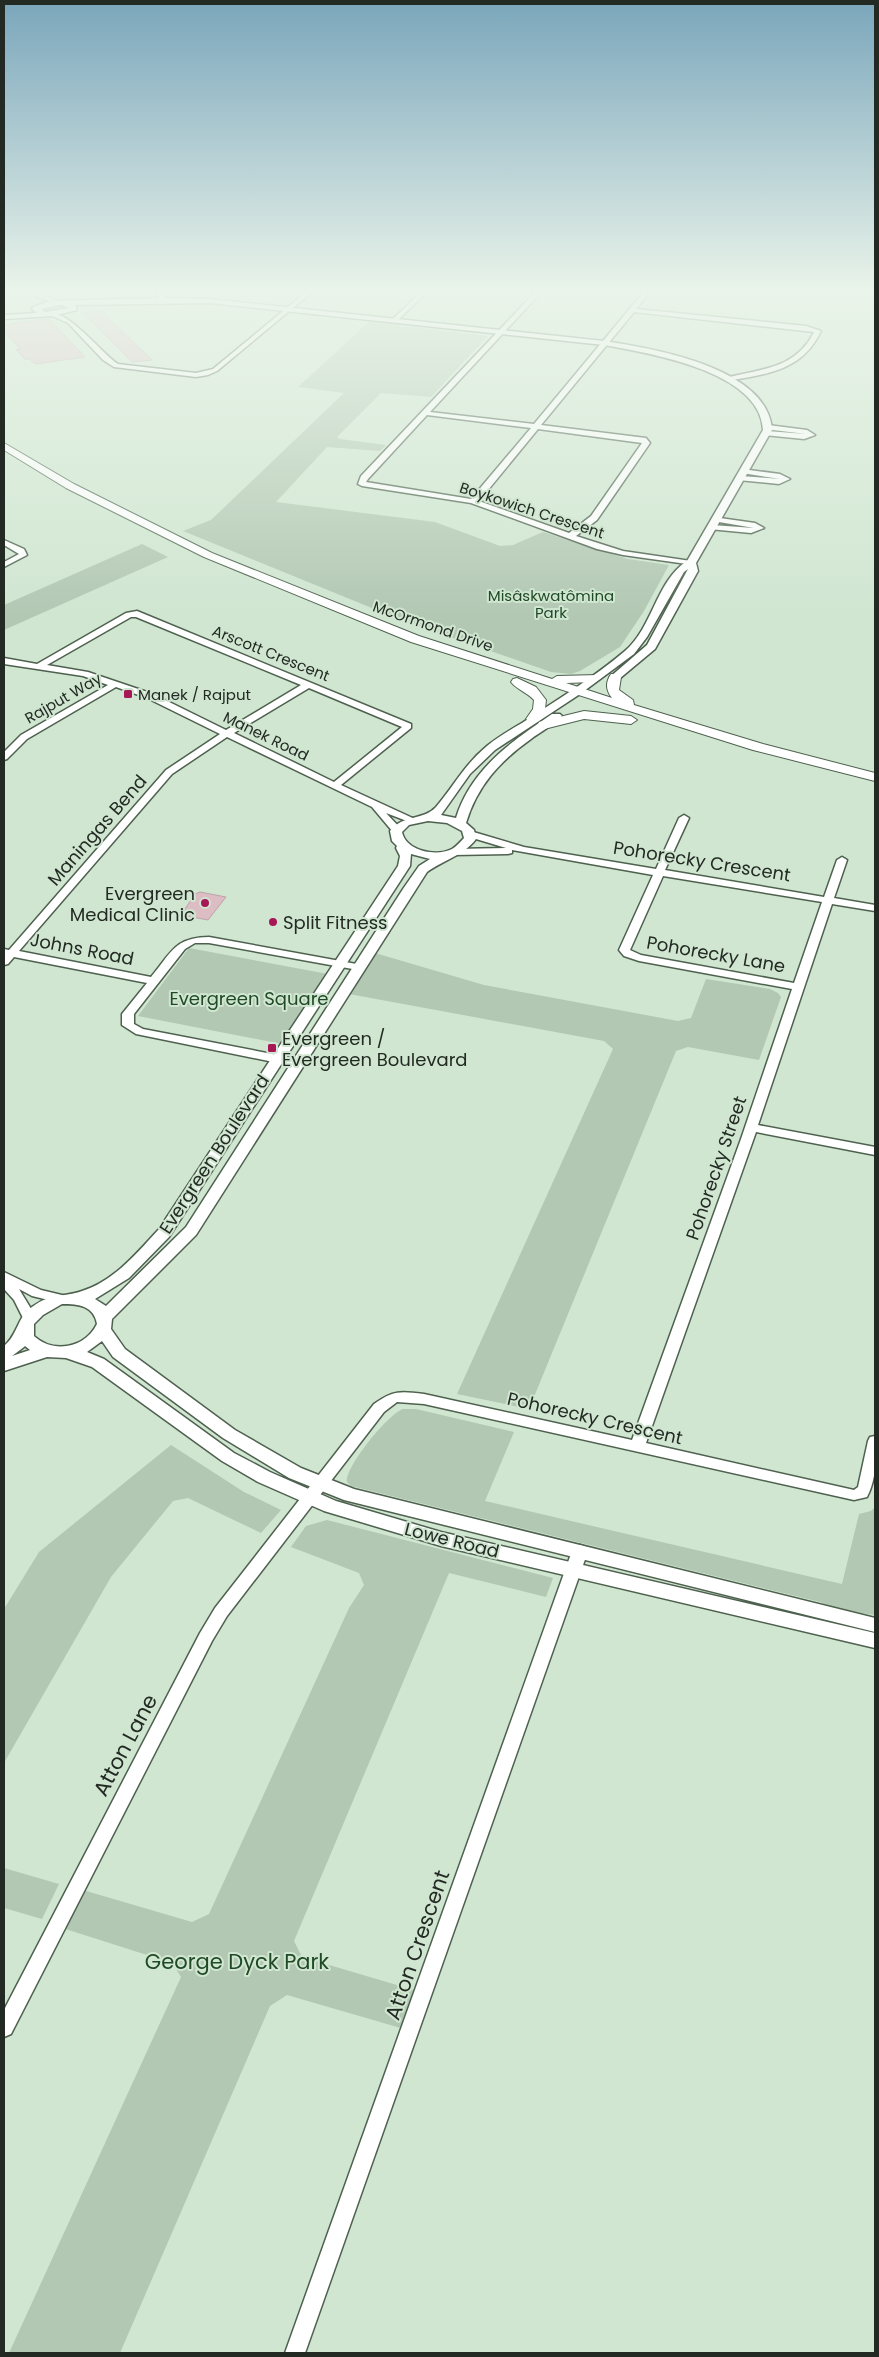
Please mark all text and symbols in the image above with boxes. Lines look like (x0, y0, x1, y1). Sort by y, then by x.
street label: Boykowich Crescent (457, 477, 607, 543)
park label: Misâskwatômina Park (488, 585, 614, 623)
street label: McOrmond Drive (370, 596, 496, 656)
street label: Arscott Crescent (209, 620, 333, 686)
street label: Rajput Way (21, 667, 106, 728)
place label: Manek / Rajput (138, 684, 251, 705)
marker: Manek / Rajput (122, 688, 134, 700)
street label: Manek Road (220, 706, 312, 766)
street label: Maningas Bend (42, 769, 152, 891)
street label: Pohorecky Crescent (611, 835, 793, 887)
place label: Evergreen Medical Clinic (70, 881, 195, 927)
marker: Evergreen Medical Clinic (199, 897, 211, 909)
place label: Split Fitness (283, 910, 387, 935)
marker: Split Fitness (267, 916, 279, 928)
street label: Johns Road (28, 927, 136, 971)
street label: Pohorecky Lane (645, 929, 787, 979)
park label: Evergreen Square (169, 986, 329, 1011)
place label: Evergreen / Evergreen Boulevard (282, 1026, 468, 1072)
marker: Evergreen / Evergreen Boulevard (266, 1042, 278, 1054)
street label: Evergreen Boulevard (153, 1069, 275, 1239)
street label: Pohorecky Street (680, 1093, 752, 1243)
street label: Pohorecky Crescent (505, 1386, 685, 1450)
street label: Lowe Road (402, 1516, 502, 1564)
street label: Atton Lane (86, 1689, 164, 1801)
street label: Atton Crescent (378, 1866, 456, 2024)
park label: George Dyck Park (145, 1947, 329, 1976)

